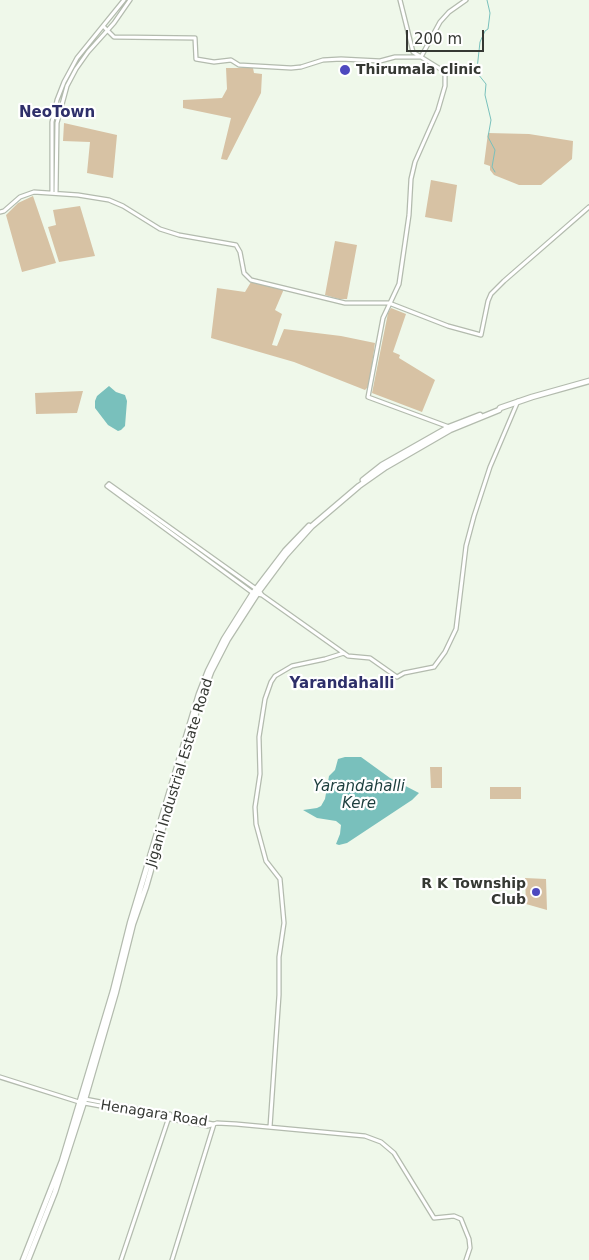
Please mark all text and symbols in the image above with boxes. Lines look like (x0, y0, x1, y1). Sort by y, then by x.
scale bar (409, 20, 486, 52)
text: 200 m (414, 30, 462, 48)
place label: Thirumala clinic (356, 62, 481, 78)
marker: Thirumala clinic (338, 63, 352, 77)
district label: NeoTown (19, 104, 95, 122)
district label: Yarandahalli (290, 675, 394, 693)
street label: Jigani Industrial Estate Road (143, 676, 217, 870)
water label: Yarandahalli Kere (313, 778, 405, 813)
place label: R K Township Club (421, 876, 526, 909)
marker: R K Township Club (530, 886, 542, 898)
street label: Henagara Road (99, 1097, 209, 1131)

